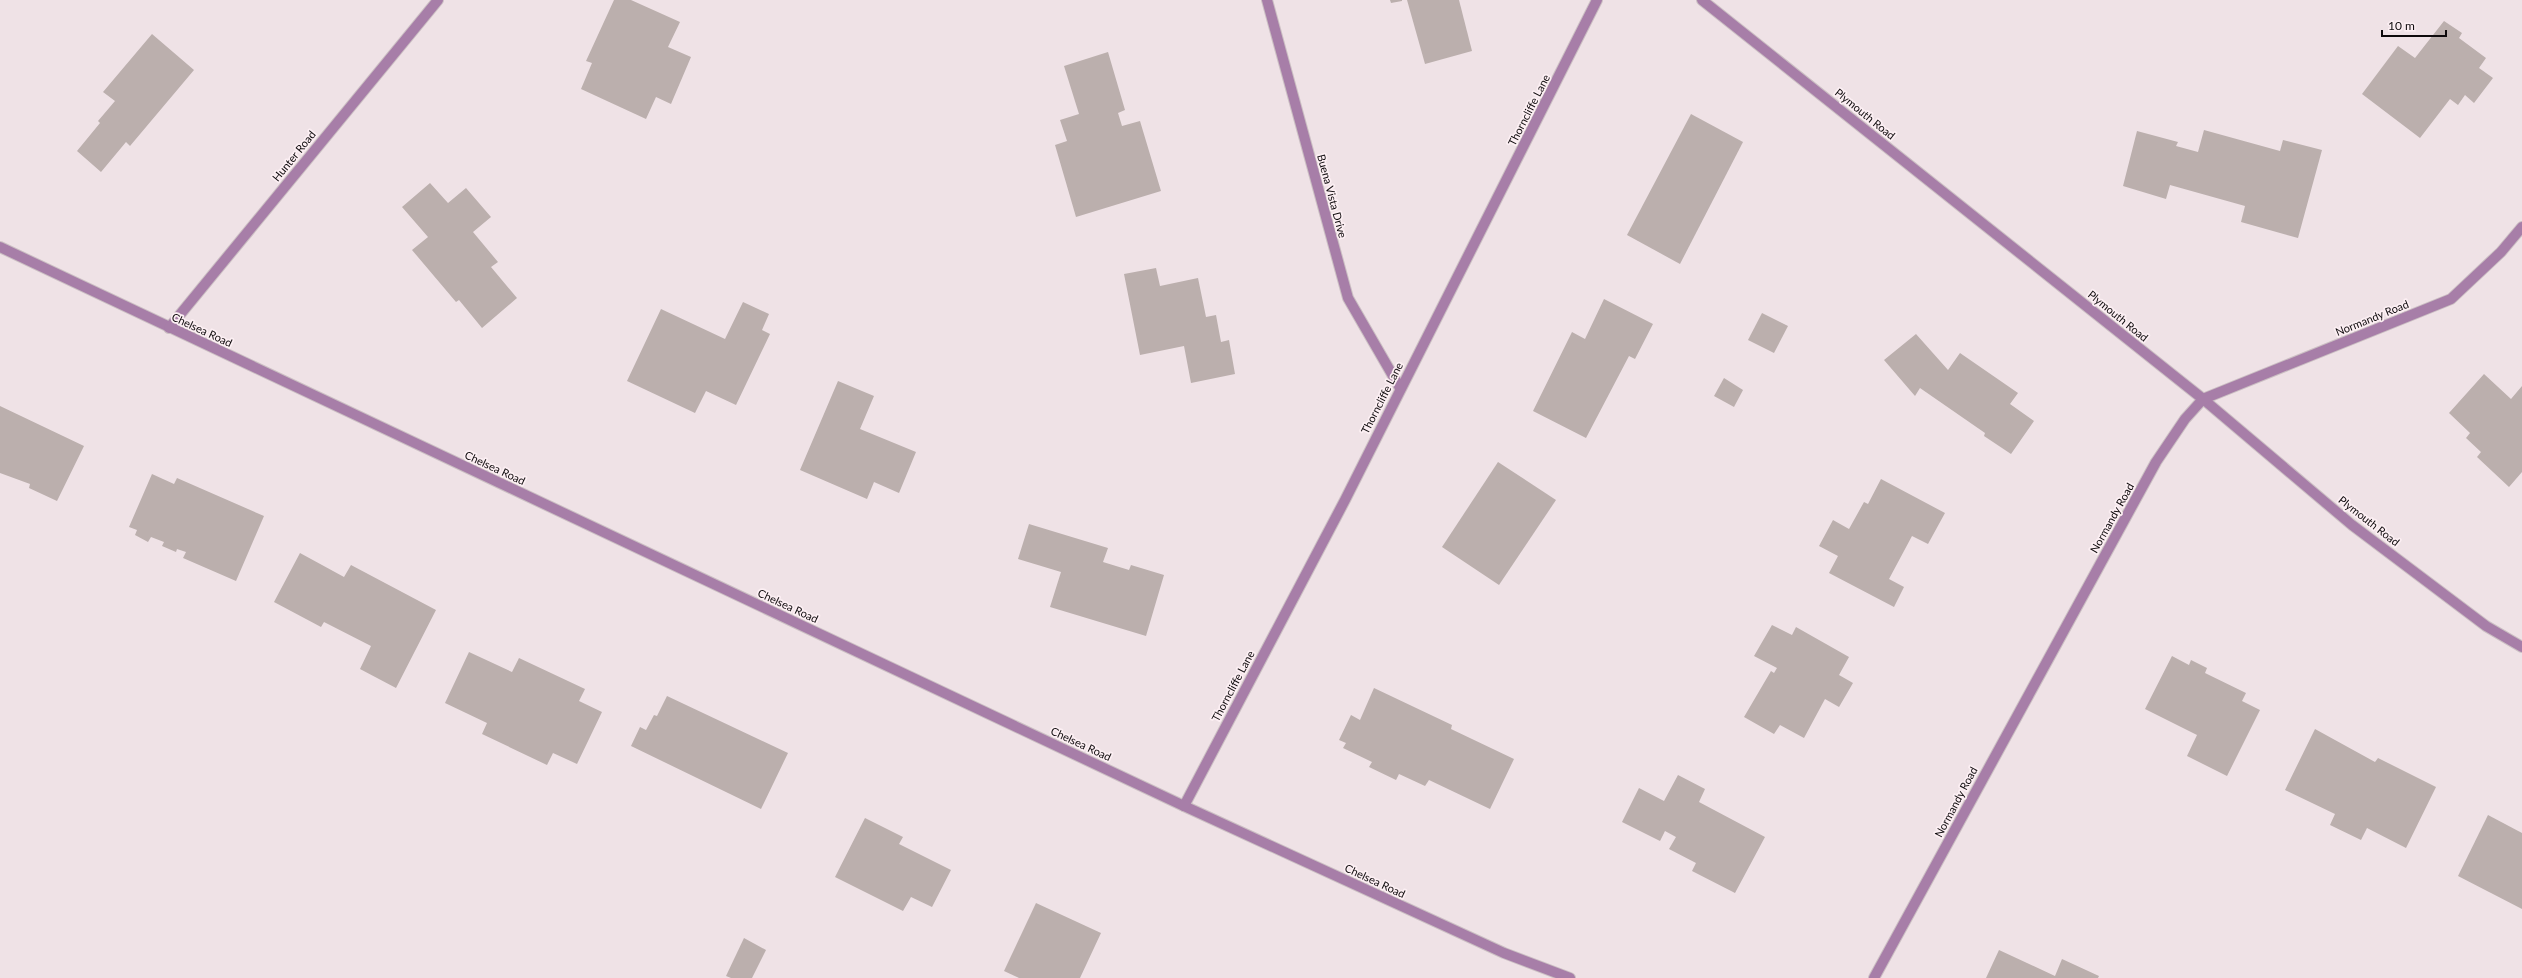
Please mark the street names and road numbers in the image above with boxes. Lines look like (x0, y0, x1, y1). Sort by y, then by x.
street label: Thorncliffe Lane (1505, 72, 1552, 148)
street label: Plymouth Road (1833, 85, 1898, 142)
street label: Hunter Road (269, 128, 318, 184)
street label: Buena Vista Drive (1315, 153, 1350, 239)
street label: Plymouth Road (2086, 287, 2151, 344)
street label: Normandy Road (2333, 297, 2410, 338)
street label: Chelsea Road (170, 310, 234, 349)
street label: Thorncliffe Lane (1358, 360, 1405, 436)
street label: Chelsea Road (463, 448, 527, 487)
street label: Normandy Road (2087, 481, 2136, 555)
street label: Plymouth Road (2336, 493, 2402, 548)
street label: Chelsea Road (756, 586, 820, 625)
street label: Thorncliffe Lane (1208, 648, 1257, 723)
street label: Chelsea Road (1049, 724, 1113, 763)
street label: Normandy Road (1932, 764, 1980, 839)
street label: Chelsea Road (1343, 861, 1407, 900)

